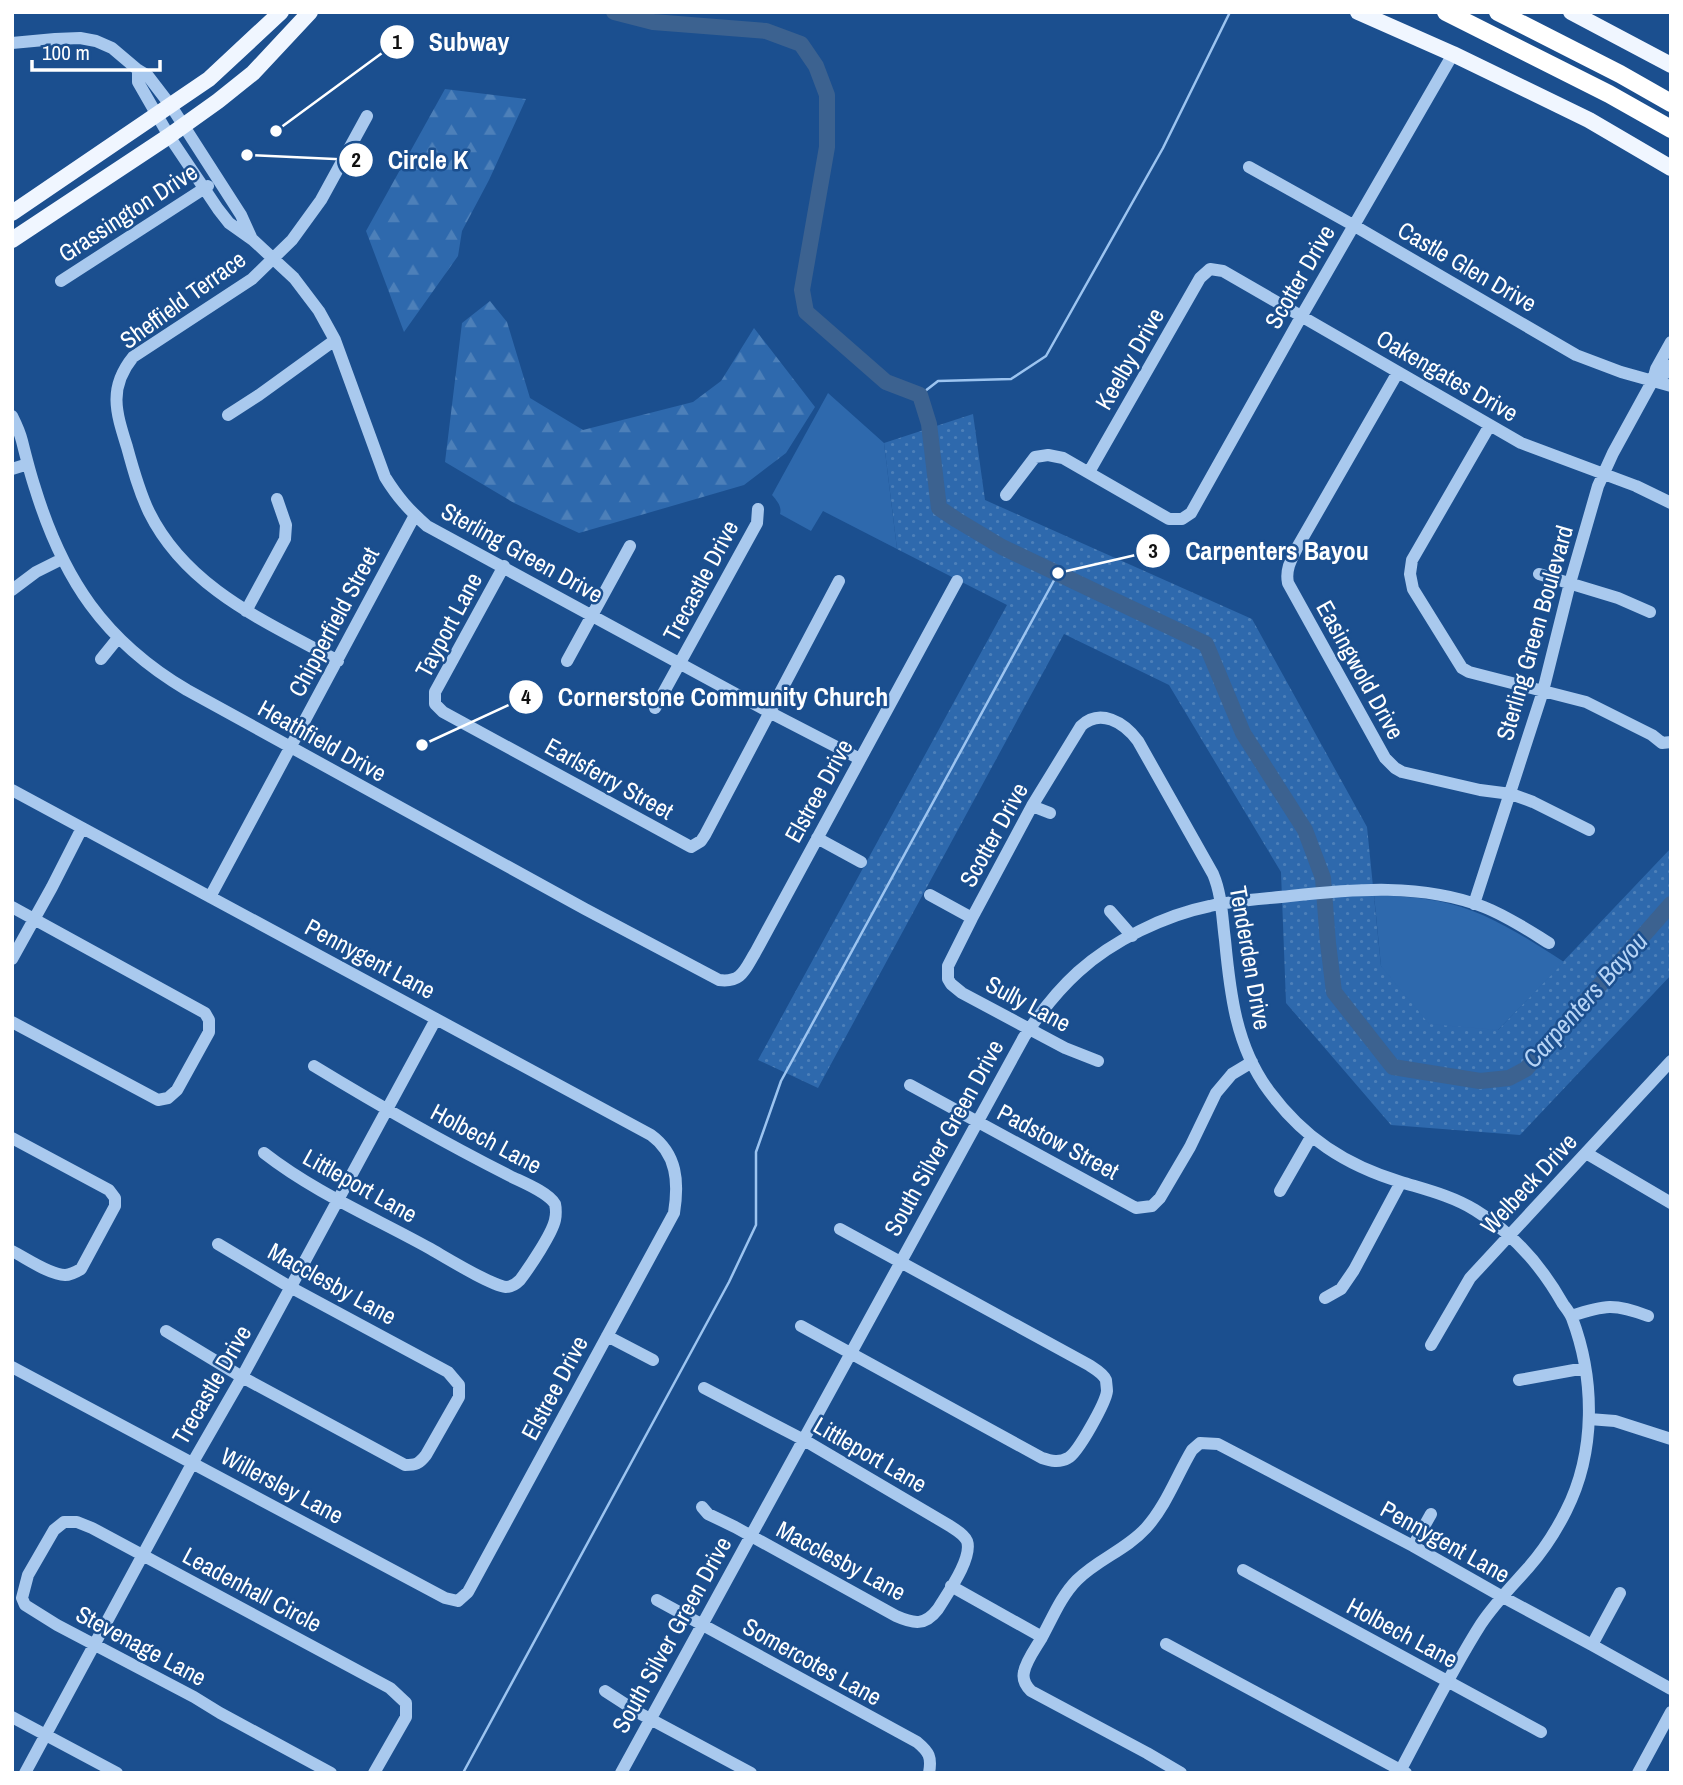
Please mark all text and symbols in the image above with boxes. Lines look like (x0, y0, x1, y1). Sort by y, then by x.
callout: Subway (380, 19, 523, 66)
text: Subway (429, 24, 509, 59)
text: 1 (392, 27, 402, 56)
scale bar (32, 28, 159, 72)
text: 100 m (42, 38, 90, 67)
callout: Circle K (339, 136, 482, 183)
text: Circle K (388, 142, 469, 177)
text: 2 (351, 145, 361, 174)
street label: Grassington Drive (52, 155, 203, 269)
street label: Castle Glen Drive (1392, 213, 1543, 319)
street label: Scotter Drive (1257, 219, 1342, 334)
street label: Sheffield Terrace (113, 243, 252, 356)
street label: Keelby Drive (1087, 302, 1171, 415)
street label: Oakengates Drive (1371, 322, 1524, 429)
street label: Sterling Green Drive (436, 494, 609, 610)
street label: Trecastle Drive (655, 514, 745, 647)
street label: Sterling Green Boulevard (1488, 522, 1580, 744)
callout: Carpenters Bayou (1136, 528, 1382, 575)
text: Carpenters Bayou (1185, 533, 1369, 568)
text: 3 (1148, 536, 1158, 565)
street label: Chipperfield Street (280, 541, 386, 702)
street label: Tayport Lane (407, 567, 489, 682)
street label: Easingwold Drive (1309, 594, 1412, 745)
callout: Cornerstone Community Church (509, 674, 902, 721)
text: Cornerstone Community Church (558, 679, 888, 714)
text: 4 (521, 682, 531, 711)
street label: Heathfield Drive (253, 692, 392, 789)
street label: Earlsferry Street (540, 730, 680, 827)
street label: Elstree Drive (777, 733, 860, 848)
street label: Scotter Drive (951, 777, 1035, 892)
street label: Tenderden Drive (1223, 883, 1279, 1032)
street label: Pennygent Lane (300, 910, 441, 1006)
water label: Carpenters Bayou (1514, 924, 1655, 1075)
street label: Sully Lane (980, 967, 1077, 1039)
street label: South Silver Green Drive (876, 1034, 1010, 1241)
street label: Holbech Lane (425, 1095, 548, 1181)
street label: Padstow Street (992, 1096, 1125, 1187)
street label: Welbeck Drive (1473, 1126, 1583, 1241)
street label: Littleport Lane (298, 1141, 423, 1230)
street label: Macclesby Lane (263, 1235, 402, 1332)
street label: Trecastle Drive (164, 1319, 258, 1450)
street label: Elstree Drive (513, 1330, 595, 1445)
street label: Littleport Lane (808, 1409, 933, 1499)
street label: Willersley Lane (216, 1439, 349, 1531)
street label: Pennygent Lane (1375, 1492, 1516, 1590)
street label: Macclesby Lane (771, 1513, 912, 1608)
street label: South Silver Green Drive (604, 1531, 738, 1738)
street label: Leadenhall Circle (177, 1539, 328, 1639)
street label: Holbech Lane (1341, 1589, 1464, 1675)
street label: Stevenage Lane (71, 1597, 212, 1693)
street label: Somercotes Lane (737, 1610, 888, 1713)

